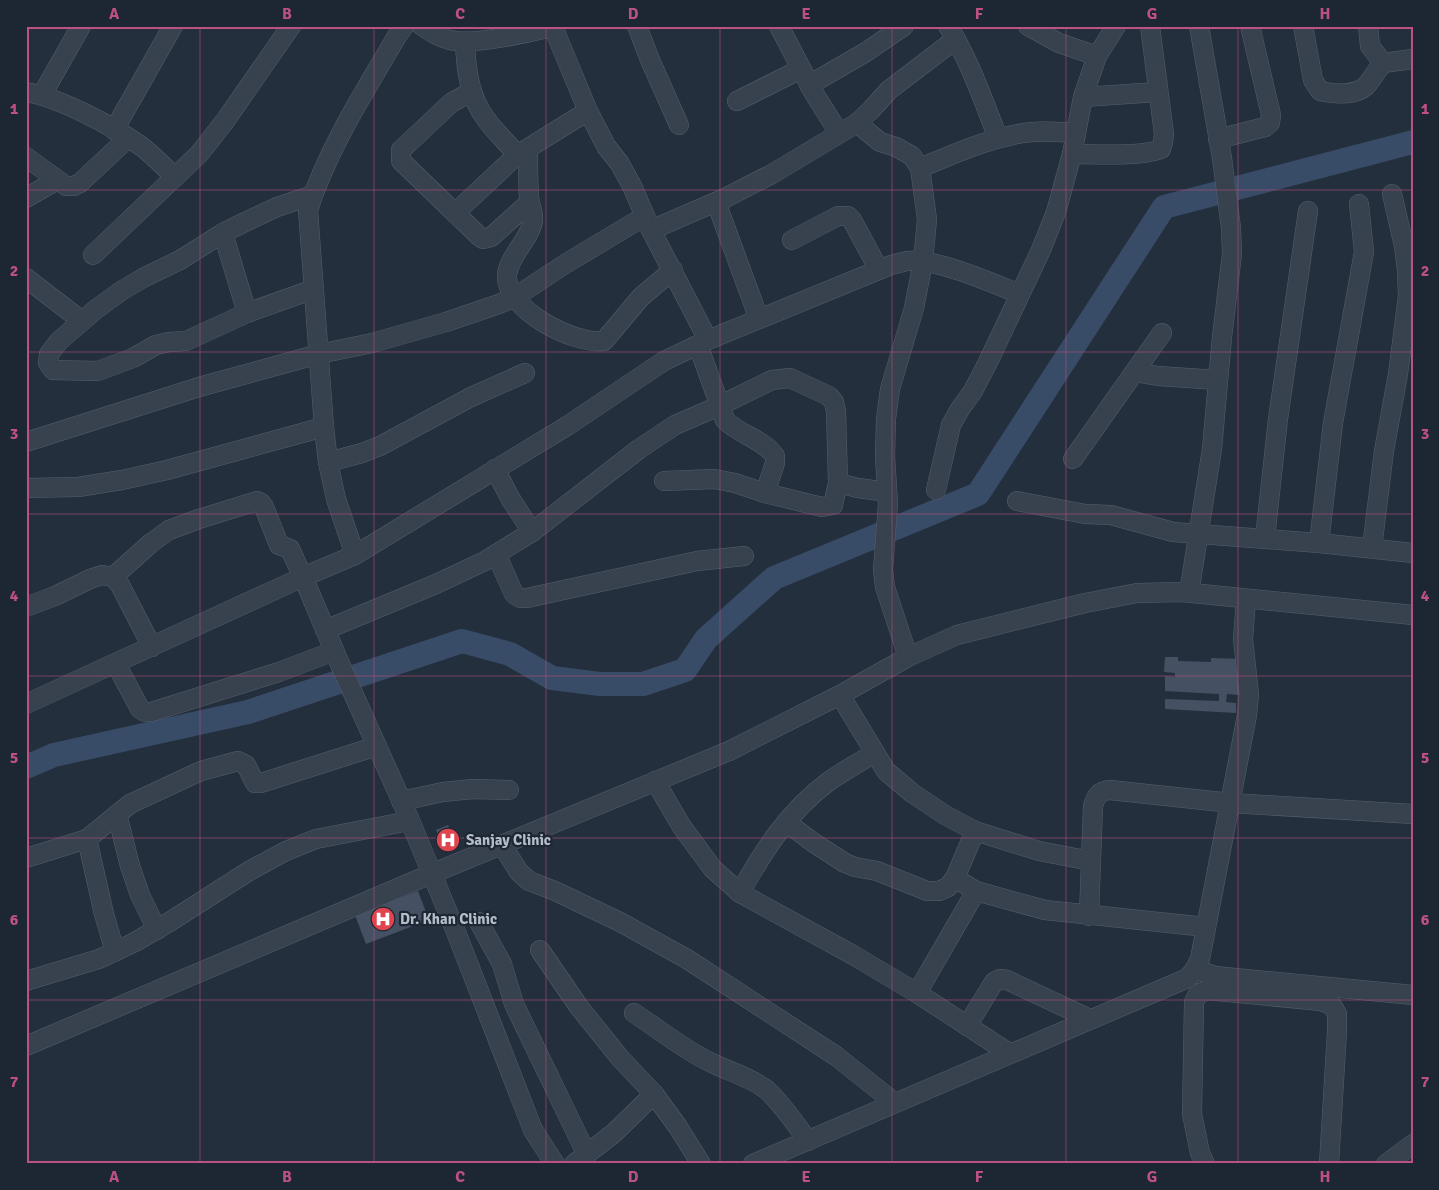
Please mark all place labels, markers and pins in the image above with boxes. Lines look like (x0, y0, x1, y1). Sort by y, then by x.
hospital icon: Sanjay Clinic (435, 827, 461, 853)
place label: Sanjay Clinic (466, 831, 551, 849)
hospital icon: Dr. Khan Clinic (370, 906, 396, 932)
place label: Dr. Khan Clinic (400, 910, 497, 928)

